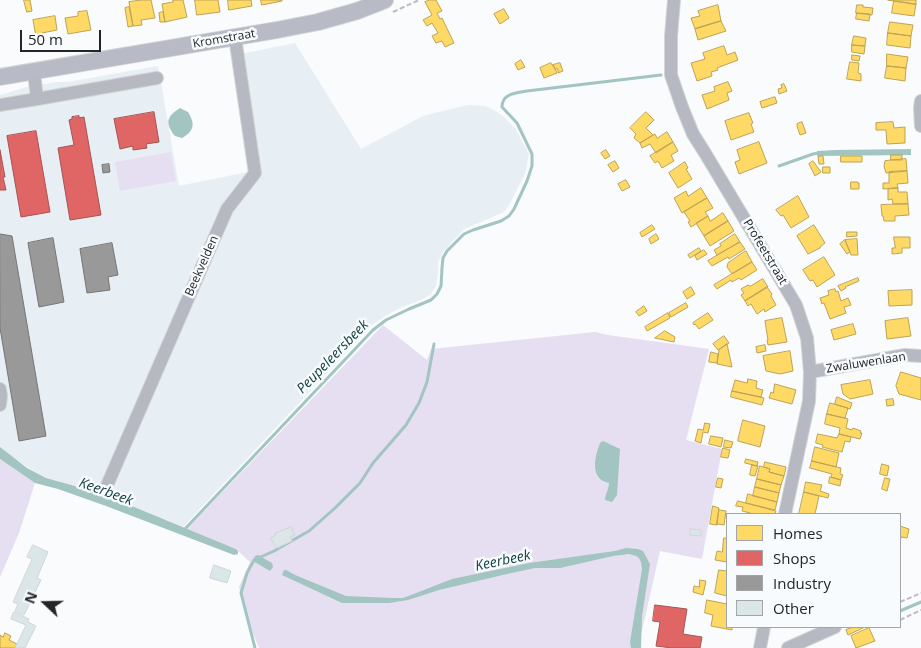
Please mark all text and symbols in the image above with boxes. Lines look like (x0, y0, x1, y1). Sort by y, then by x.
scale bar (22, 20, 104, 52)
street label: Kromstraat (192, 26, 256, 52)
text: 50 m (28, 29, 63, 49)
street label: Profeetstraat (740, 217, 790, 287)
street label: Beekvelden (182, 234, 222, 298)
water label: Peupeleersbeek (294, 317, 372, 397)
street label: Zwaluwenlaan (825, 350, 907, 376)
water label: Keerbeek (77, 474, 135, 510)
legend (726, 513, 901, 628)
text: Homes (773, 523, 823, 543)
water label: Keerbeek (474, 547, 532, 575)
text: Shops (773, 548, 816, 568)
text: Industry (773, 573, 831, 593)
north arrow (20, 578, 70, 628)
text: N (20, 589, 41, 606)
text: Other (773, 598, 814, 618)

